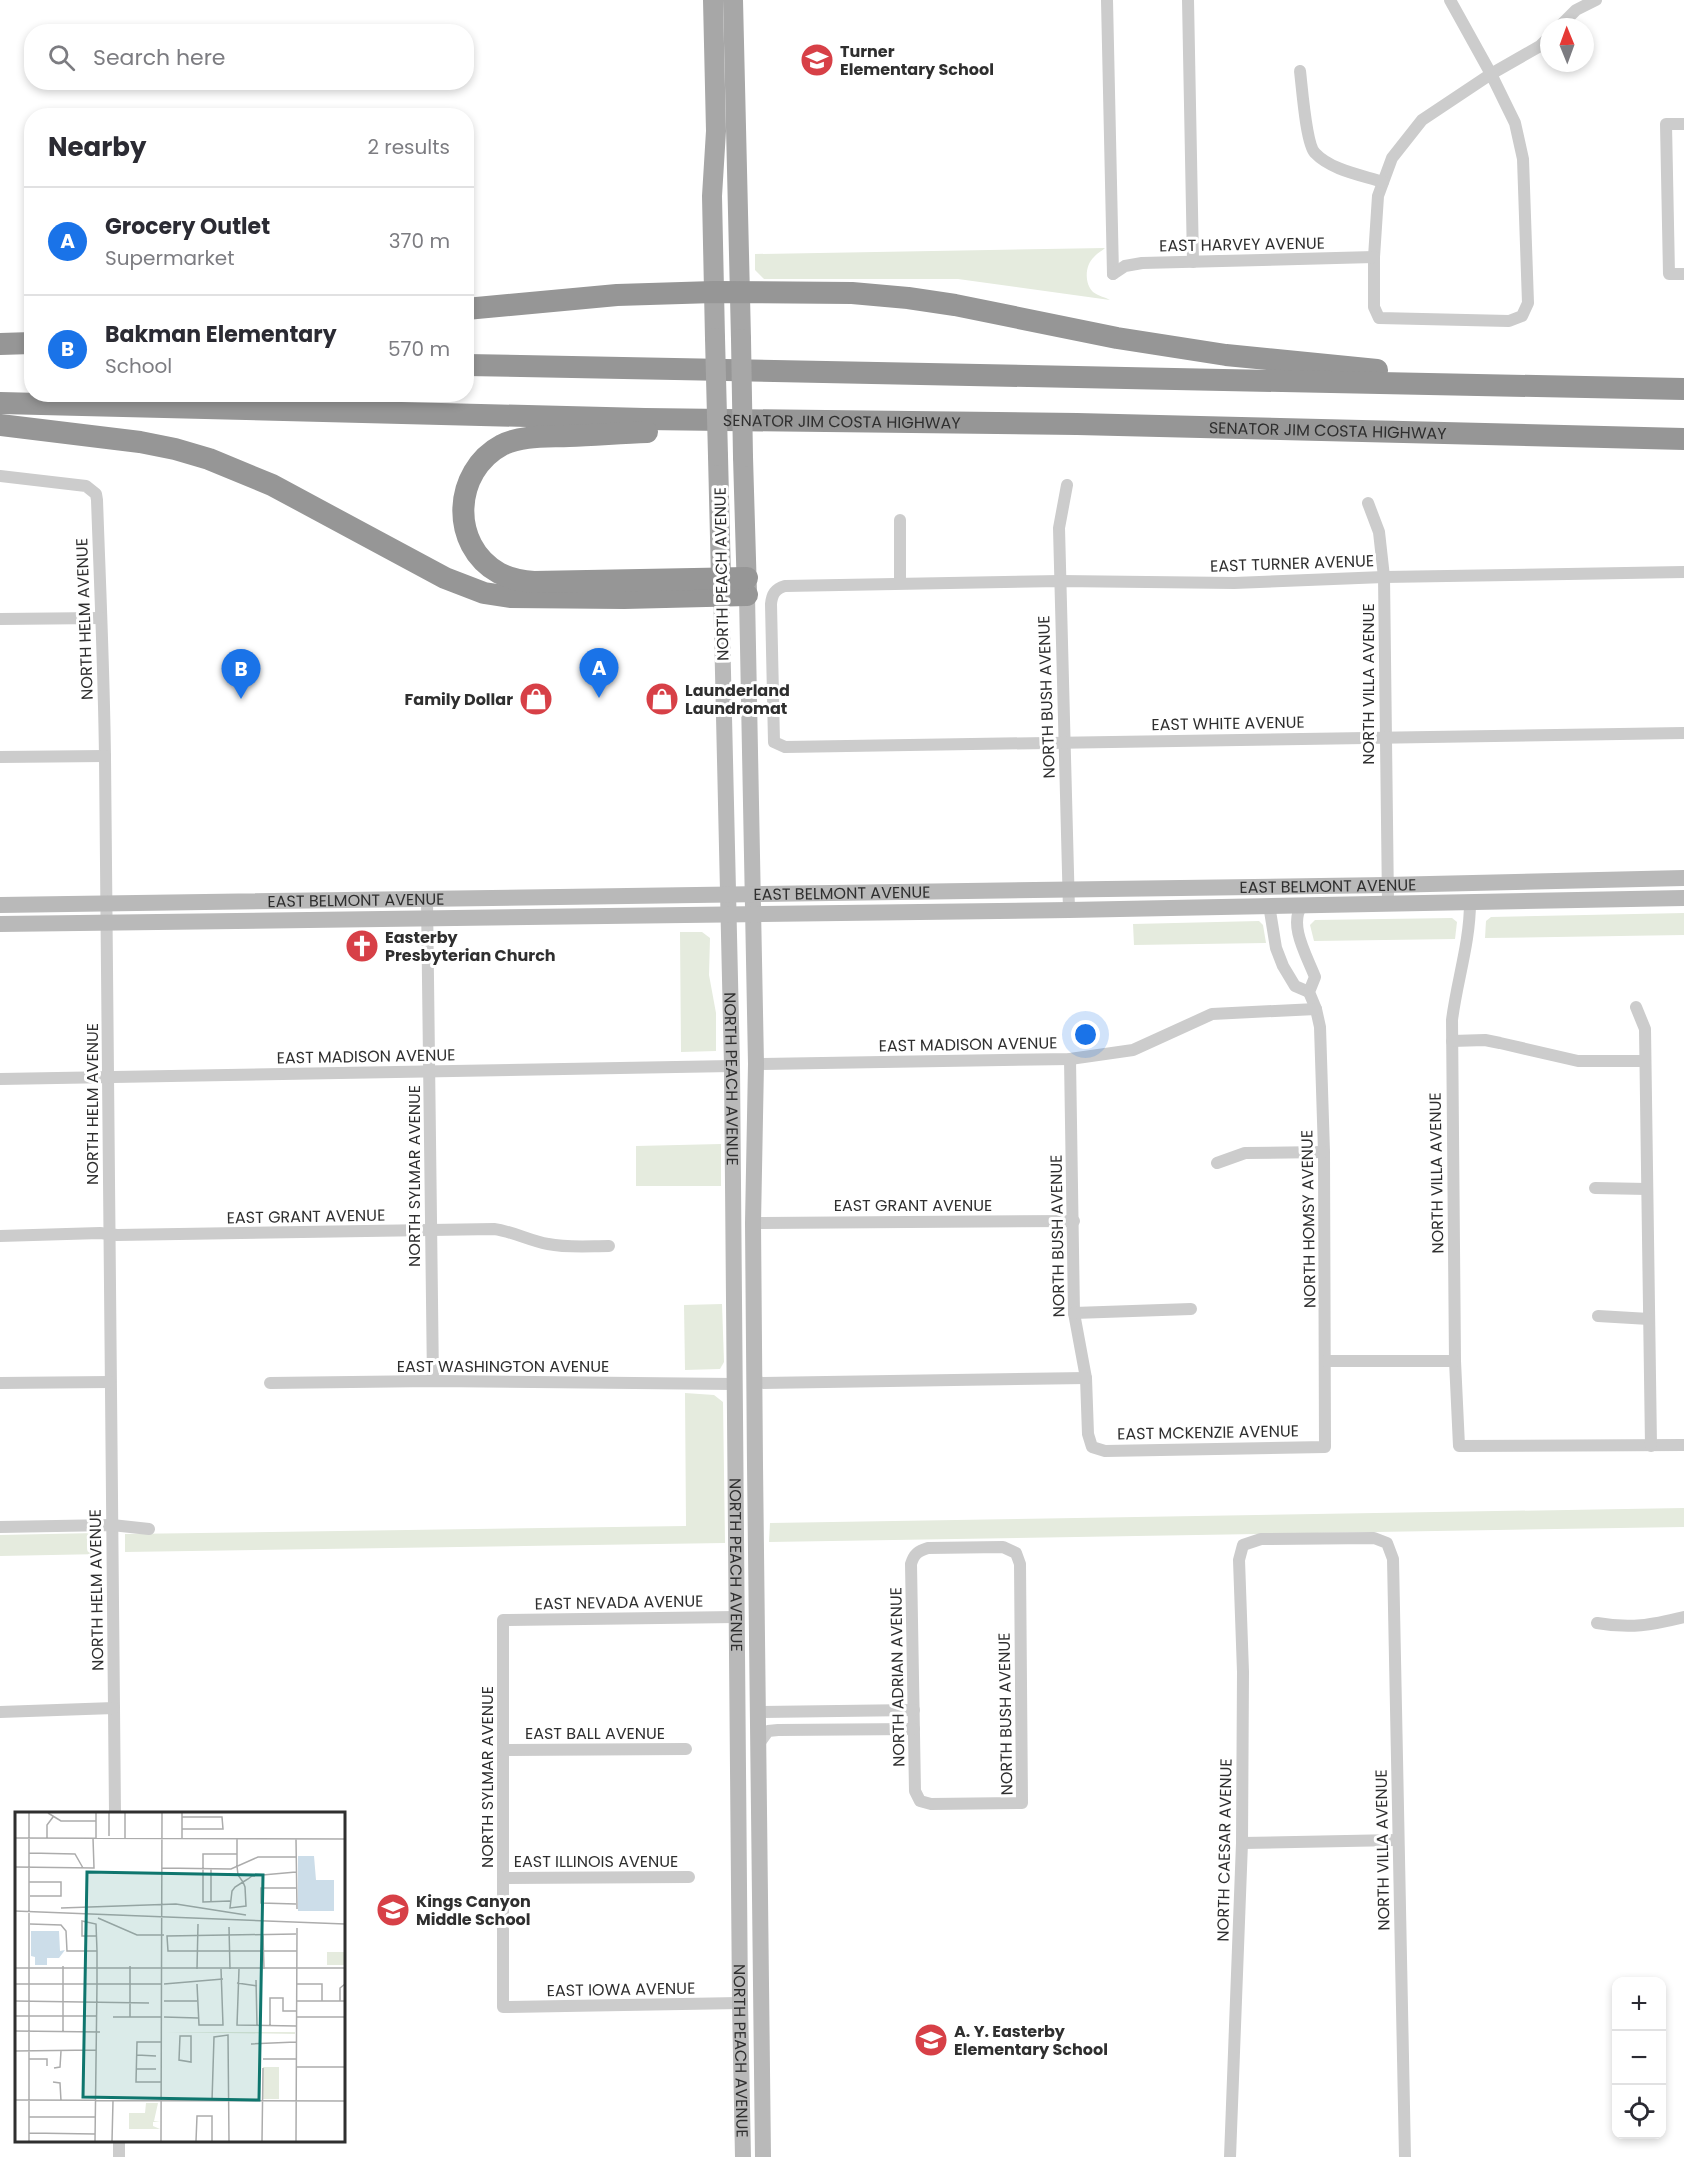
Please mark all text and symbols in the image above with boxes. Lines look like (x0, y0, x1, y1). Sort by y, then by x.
north arrow (1540, 18, 1594, 72)
search box (24, 24, 474, 90)
place label: Turner Elementary School (840, 40, 994, 81)
icon: search (45, 41, 78, 74)
text: Search here (93, 42, 226, 73)
school or university icon: Turner Elementary School (799, 42, 835, 78)
text: Nearby (48, 129, 146, 165)
text: 2 results (367, 133, 450, 161)
text: Grocery Outlet (105, 211, 270, 242)
text: A (60, 227, 75, 255)
text: 370 m (389, 227, 450, 255)
street label: EAST HARVEY AVENUE (1159, 232, 1325, 257)
text: Supermarket (105, 244, 234, 272)
text: Bakman Elementary (105, 319, 337, 350)
text: B (61, 335, 74, 363)
text: 570 m (388, 335, 450, 363)
text: School (105, 352, 172, 380)
street label: SENATOR JIM COSTA HIGHWAY (723, 409, 961, 435)
street label: SENATOR JIM COSTA HIGHWAY (1209, 416, 1447, 445)
street label: NORTH PEACH AVENUE (708, 487, 735, 661)
street label: NORTH HELM AVENUE (70, 538, 99, 700)
street label: EAST TURNER AVENUE (1210, 549, 1374, 578)
street label: NORTH VILLA AVENUE (1357, 603, 1380, 765)
street label: NORTH BUSH AVENUE (1032, 615, 1061, 779)
pin: A (580, 648, 618, 698)
pin: B (222, 650, 260, 699)
place label: Launderland Laundromat (685, 679, 790, 720)
shop icon: Family Dollar (518, 681, 554, 717)
shop icon: Launderland Laundromat (644, 681, 680, 717)
place label: Family Dollar (405, 688, 513, 711)
street label: EAST WHITE AVENUE (1151, 711, 1305, 736)
street label: EAST BELMONT AVENUE (1239, 873, 1417, 899)
street label: EAST BELMONT AVENUE (753, 881, 931, 906)
street label: EAST BELMONT AVENUE (267, 888, 445, 913)
place label: Easterby Presbyterian Church (385, 926, 556, 967)
church icon: Easterby Presbyterian Church (344, 928, 380, 964)
street label: NORTH PEACH AVENUE (718, 992, 744, 1166)
your location (1071, 1020, 1100, 1049)
street label: NORTH HELM AVENUE (81, 1023, 104, 1185)
street label: EAST MADISON AVENUE (878, 1031, 1058, 1058)
street label: EAST MADISON AVENUE (276, 1043, 456, 1070)
street label: NORTH SYLMAR AVENUE (403, 1085, 426, 1267)
street label: NORTH VILLA AVENUE (1424, 1092, 1449, 1254)
street label: NORTH HOMSY AVENUE (1295, 1130, 1322, 1308)
street label: NORTH BUSH AVENUE (1045, 1154, 1070, 1318)
street label: EAST GRANT AVENUE (834, 1194, 992, 1217)
street label: EAST GRANT AVENUE (227, 1204, 385, 1229)
street label: EAST WASHINGTON AVENUE (397, 1355, 609, 1378)
street label: EAST MCKENZIE AVENUE (1117, 1419, 1299, 1446)
street label: NORTH PEACH AVENUE (724, 1478, 748, 1652)
street label: NORTH HELM AVENUE (84, 1509, 109, 1671)
street label: NORTH ADRIAN AVENUE (884, 1587, 911, 1767)
street label: EAST NEVADA AVENUE (534, 1590, 704, 1615)
street label: NORTH BUSH AVENUE (993, 1632, 1018, 1796)
street label: NORTH SYLMAR AVENUE (476, 1686, 499, 1868)
street label: EAST BALL AVENUE (525, 1722, 665, 1745)
street label: NORTH CAESAR AVENUE (1211, 1758, 1238, 1942)
street label: NORTH VILLA AVENUE (1370, 1769, 1395, 1931)
inset map (15, 1812, 345, 2142)
street label: EAST ILLINOIS AVENUE (514, 1850, 678, 1873)
place label: Kings Canyon Middle School (416, 1890, 531, 1931)
school or university icon: Kings Canyon Middle School (375, 1892, 411, 1928)
street label: NORTH PEACH AVENUE (728, 1964, 754, 2138)
street label: EAST IOWA AVENUE (547, 1977, 695, 2002)
map controls (1612, 1977, 1666, 2139)
button: + (1612, 1977, 1666, 2031)
place label: A. Y. Easterby Elementary School (954, 2020, 1108, 2061)
school or university icon: A. Y. Easterby Elementary School (913, 2022, 949, 2058)
button: − (1612, 2031, 1666, 2085)
button: locate (1612, 2085, 1666, 2139)

